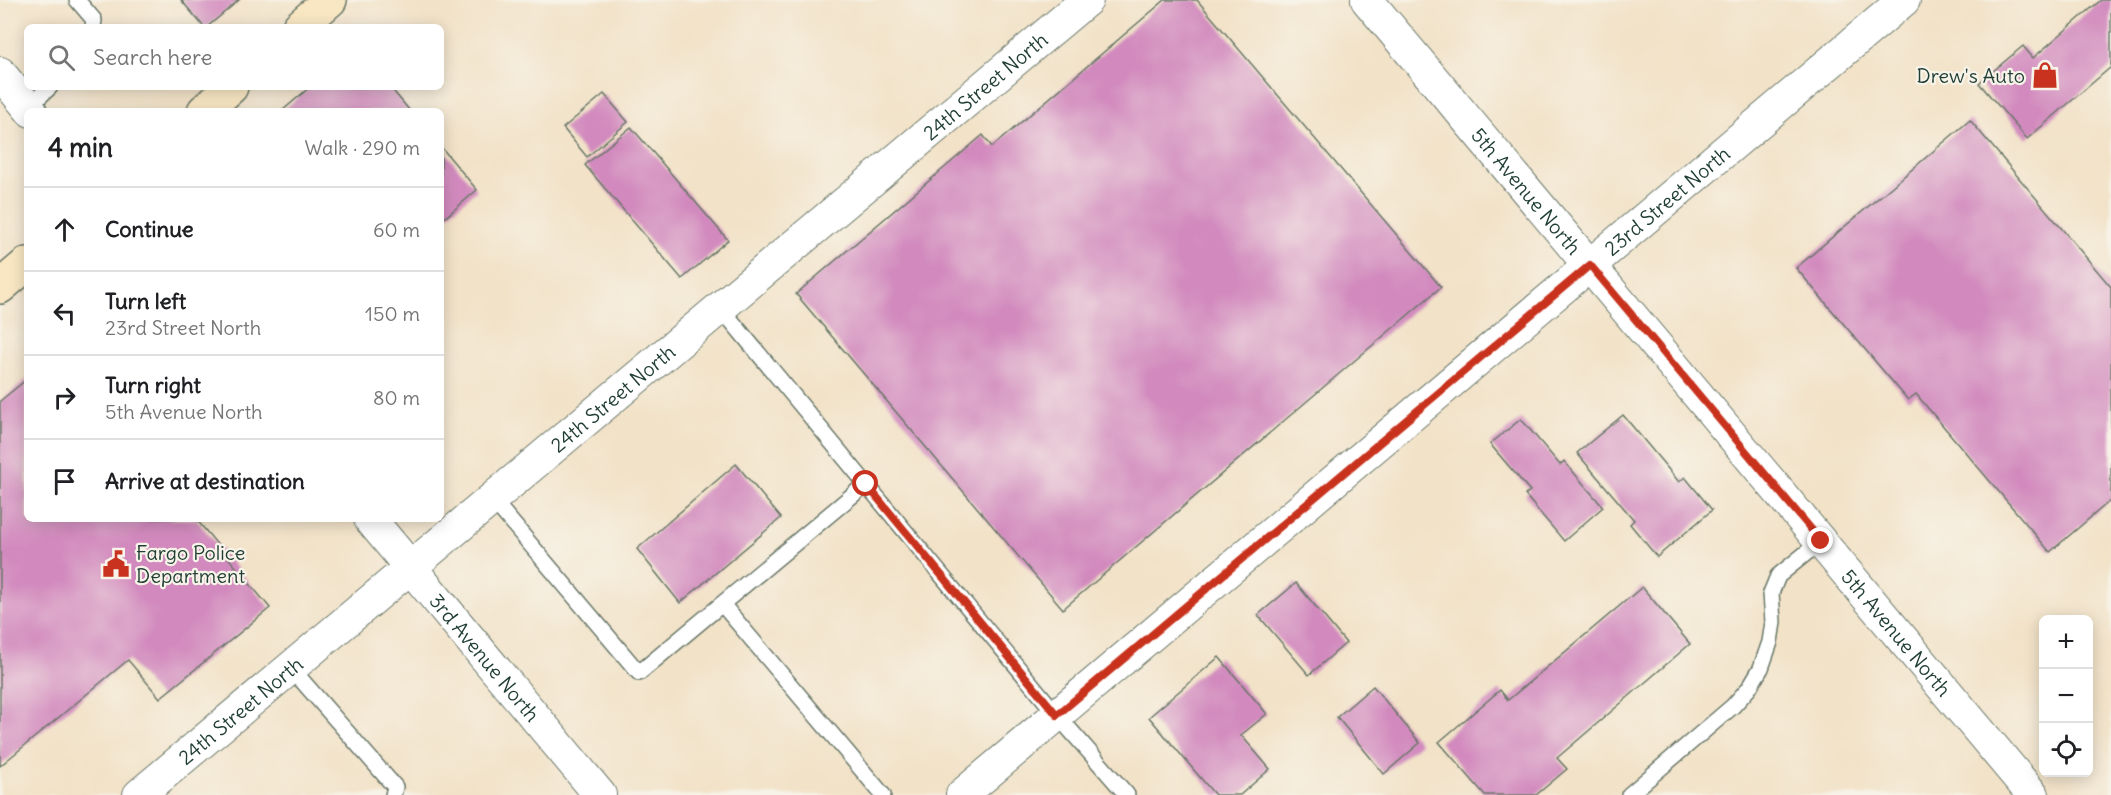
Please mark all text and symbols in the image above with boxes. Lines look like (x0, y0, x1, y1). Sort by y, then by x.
search box (24, 24, 444, 90)
street label: 24th Street North (918, 26, 1052, 145)
icon: search (45, 41, 78, 74)
text: Search here (93, 43, 212, 71)
shop icon: Drew's Auto (2030, 60, 2060, 90)
place label: Drew's Auto (1917, 63, 2025, 88)
street label: 5th Avenue North (1467, 122, 1587, 259)
text: 4 min (48, 131, 113, 164)
text: Walk · 290 m (305, 135, 420, 160)
street label: 23rd Street North (1599, 140, 1734, 260)
icon: ahead (48, 213, 81, 246)
text: Continue (105, 215, 194, 243)
text: 60 m (373, 217, 420, 242)
text: Turn left (105, 287, 186, 315)
icon: left (48, 297, 81, 330)
text: 150 m (365, 301, 420, 326)
text: 23rd Street North (105, 315, 261, 340)
street label: 24th Street North (545, 339, 680, 457)
text: Turn right (105, 371, 201, 399)
icon: right (48, 381, 81, 414)
text: 80 m (373, 385, 420, 410)
text: 5th Avenue North (105, 399, 263, 424)
icon: arrive (48, 465, 81, 498)
text: Arrive at destination (105, 467, 305, 495)
route start (852, 470, 878, 496)
route end (1807, 527, 1833, 553)
place label: Fargo Police Department (136, 540, 245, 588)
public building icon: Fargo Police Department (101, 549, 131, 579)
street label: 5th Avenue North (1837, 564, 1957, 701)
street label: 3rd Avenue North (425, 588, 546, 726)
map controls (2039, 615, 2093, 777)
button: + (2039, 615, 2093, 669)
street label: 24th Street North (173, 651, 307, 769)
button: − (2039, 669, 2093, 723)
button: locate (2039, 723, 2093, 777)

